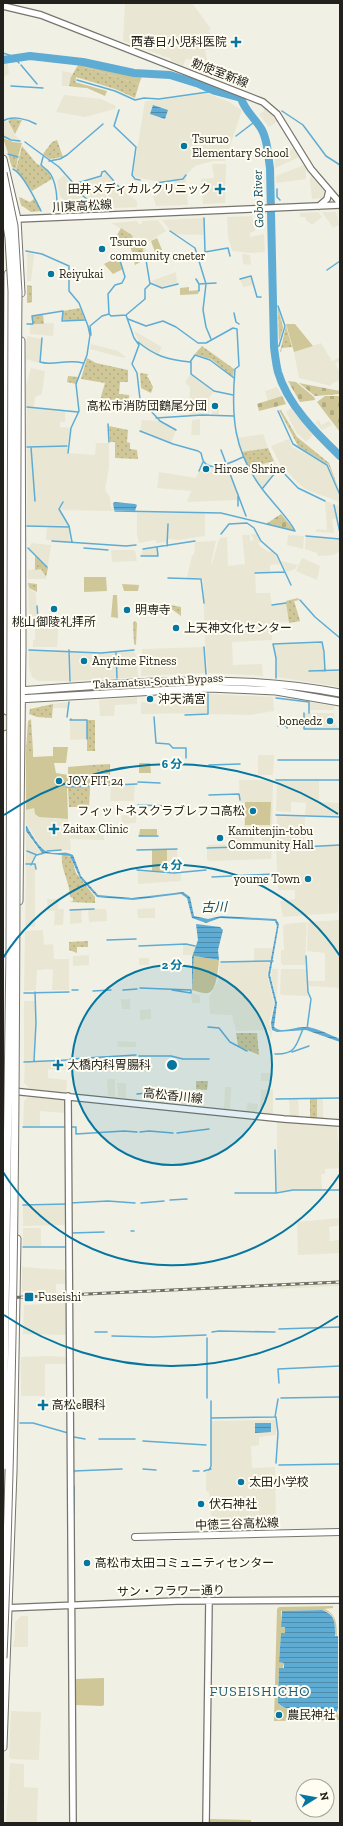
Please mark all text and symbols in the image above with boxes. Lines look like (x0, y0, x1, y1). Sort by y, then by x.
place label: 西春日小児科医院 (131, 35, 227, 49)
marker: 西春日小児科医院 (230, 36, 242, 48)
street label: 勅使室新線 (189, 56, 251, 90)
place label: Tsuruo Elementary School (192, 132, 289, 160)
marker: Tsuruo Elementary School (179, 141, 189, 151)
water label: Gobo River (249, 169, 267, 228)
place label: 田井メディカルクリニック (68, 182, 211, 196)
marker: 田井メディカルクリニック (214, 183, 226, 195)
street label: 川東高松線 (52, 197, 112, 215)
place label: Tsuruo community cneter (110, 235, 206, 263)
marker: Tsuruo community cneter (97, 244, 107, 254)
place label: Reiyukai (59, 267, 104, 281)
marker: Reiyukai (46, 269, 56, 279)
place label: 高松市消防団鶴尾分団 (87, 399, 207, 413)
marker: 高松市消防団鶴尾分団 (210, 401, 220, 411)
place label: Hirose Shrine (214, 462, 286, 476)
marker: Hirose Shrine (201, 464, 211, 474)
place label: 明専寺 (135, 603, 171, 617)
marker: 桃山御陵礼拝所 (49, 604, 59, 614)
marker: 明専寺 (122, 605, 132, 615)
place label: 桃山御陵礼拝所 (12, 615, 96, 629)
place label: 上天神文化センター (184, 621, 292, 635)
marker: 上天神文化センター (171, 623, 181, 633)
place label: Anytime Fitness (92, 654, 177, 668)
marker: Anytime Fitness (79, 656, 89, 666)
street label: Takamatsu-South Bypass (92, 671, 224, 691)
place label: 沖天満宮 (158, 692, 206, 706)
marker: 沖天満宮 (145, 694, 155, 704)
place label: boneedz (278, 714, 322, 728)
marker: boneedz (325, 716, 335, 726)
text: 6 分 (162, 757, 182, 771)
place label: JOY FIT 24 (67, 774, 124, 788)
marker: JOY FIT 24 (54, 776, 64, 786)
place label: フィットネスクラブレフコ高松 (77, 804, 245, 818)
marker: フィットネスクラブレフコ高松 (248, 806, 258, 816)
place label: Zaitax Clinic (63, 822, 129, 836)
marker: Zaitax Clinic (48, 823, 60, 835)
place label: Kamitenjin-tobu Community Hall (228, 824, 314, 852)
marker: Kamitenjin-tobu Community Hall (215, 833, 225, 843)
text: 4 分 (161, 858, 183, 872)
place label: youme Town (234, 872, 300, 886)
marker: youme Town (303, 874, 313, 884)
water label: 古川 (201, 899, 229, 915)
text: 2 分 (162, 958, 182, 972)
place label: 大橋内科胃腸科 (67, 1058, 151, 1072)
centre of rings (165, 1058, 179, 1072)
marker: 大橋内科胃腸科 (52, 1059, 64, 1071)
street label: 高松香川線 (142, 1086, 204, 1106)
place label: Fuseishi (38, 1290, 82, 1304)
marker: Fuseishi (23, 1291, 35, 1303)
place label: 高松e眼科 (52, 1398, 106, 1412)
marker: 高松e眼科 (37, 1399, 49, 1411)
place label: 太田小学校 (249, 1475, 309, 1489)
marker: 太田小学校 (236, 1477, 246, 1487)
place label: 伏石神社 (209, 1497, 257, 1511)
marker: 伏石神社 (196, 1499, 206, 1509)
street label: 中徳三谷高松線 (195, 1516, 279, 1532)
place label: 高松市太田コミュニティセンター (95, 1556, 274, 1570)
marker: 高松市太田コミュニティセンター (82, 1558, 92, 1568)
street label: サン・フラワー通り (117, 1583, 225, 1599)
district label: FUSEISHICHO (209, 1683, 311, 1700)
place label: 農民神社 (287, 1708, 335, 1722)
marker: 農民神社 (274, 1710, 284, 1720)
north arrow (295, 1778, 335, 1818)
text: N (317, 1791, 332, 1802)

